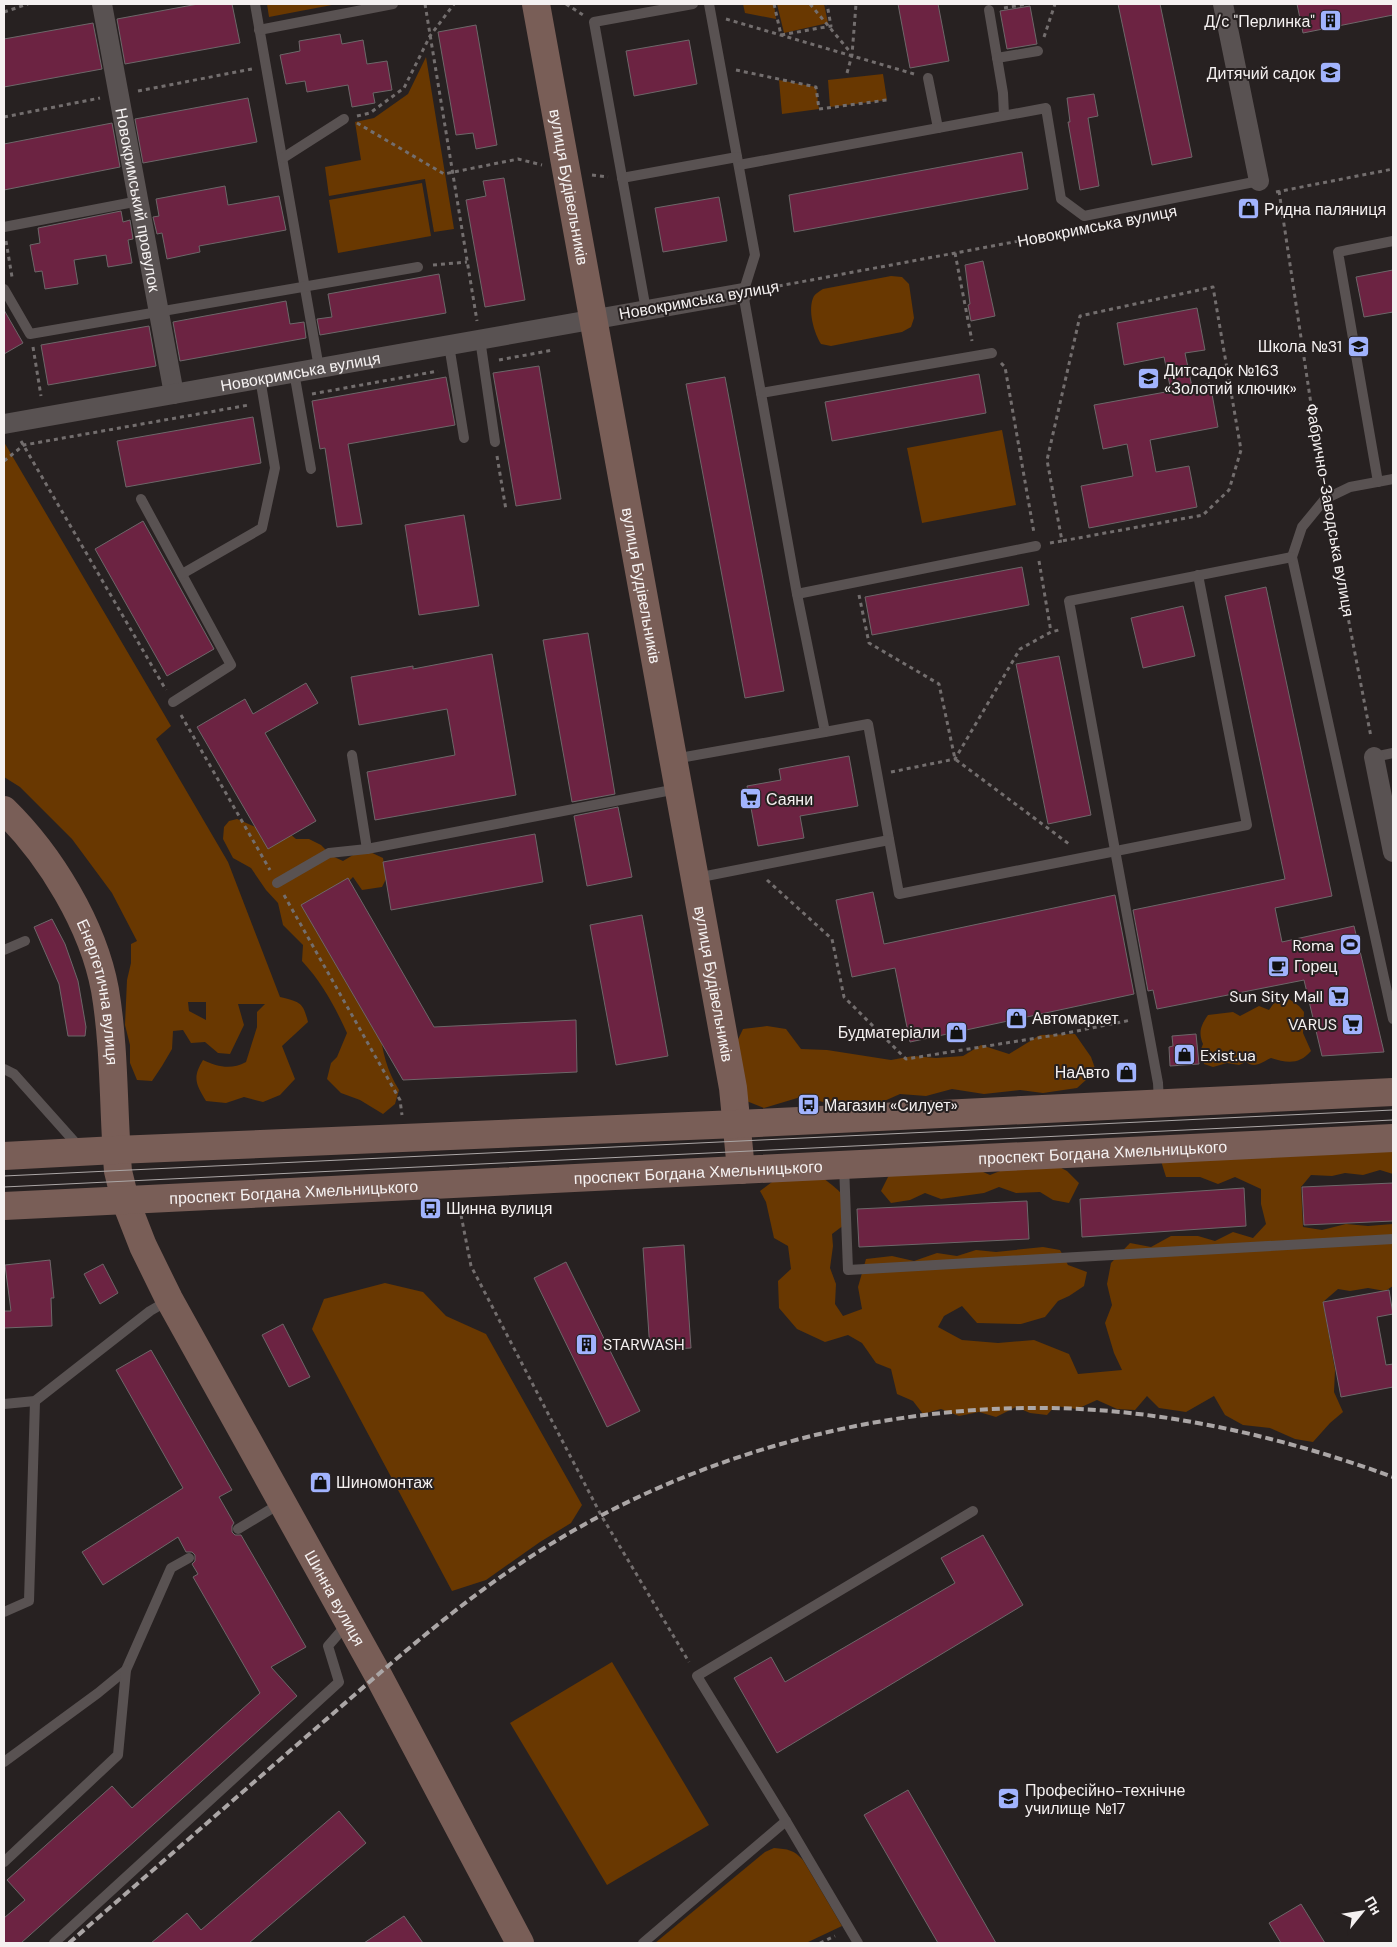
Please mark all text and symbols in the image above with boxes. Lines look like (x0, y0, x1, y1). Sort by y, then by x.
building icon: Д/с "Перлинка" (1319, 9, 1343, 33)
place label: Д/с "Перлинка" (1204, 11, 1315, 32)
school or university icon: Дитячий садок (1319, 61, 1343, 85)
place label: Дитячий садок (1207, 63, 1316, 84)
street label: Новокримський провулок (111, 106, 166, 294)
street label: вулиця Будівельників (545, 107, 594, 267)
shop icon: Ридна паляниця (1236, 197, 1260, 221)
place label: Ридна паляниця (1264, 199, 1386, 220)
street label: Новокримська вулиця (1015, 200, 1179, 252)
street label: Новокримська вулиця (617, 276, 781, 324)
school or university icon: Школа №31 (1346, 334, 1370, 358)
place label: Школа №31 (1258, 336, 1342, 357)
street label: Новокримська вулиця (219, 347, 382, 396)
place label: Дитсадок №163 «Золотий ключик» (1164, 360, 1297, 399)
school or university icon: Дитсадок №163 «Золотий ключик» (1136, 367, 1160, 391)
street label: Фабрично-Заводська вулиця (1301, 402, 1359, 618)
street label: вулиця Будівельників (617, 506, 666, 665)
supermarket icon: Саяни (738, 787, 762, 811)
place label: Саяни (766, 789, 813, 810)
street label: вулиця Будівельників (690, 904, 739, 1064)
street label: Енергетична вулиця (72, 916, 123, 1066)
sports icon: Roma (1338, 933, 1362, 957)
place label: Roma (1293, 935, 1334, 956)
cafe icon: Горец (1266, 954, 1290, 978)
place label: Горец (1294, 956, 1337, 977)
supermarket icon: Sun Sity Mall (1327, 984, 1351, 1008)
place label: Sun Sity Mall (1229, 986, 1323, 1007)
shop icon: Автомаркет (1004, 1006, 1028, 1030)
place label: Автомаркет (1032, 1008, 1119, 1029)
supermarket icon: VARUS (1341, 1012, 1365, 1036)
place label: VARUS (1288, 1014, 1337, 1035)
shop icon: Будматеріали (944, 1020, 968, 1044)
place label: Будматеріали (838, 1022, 940, 1043)
shop icon: Exist.ua (1172, 1043, 1196, 1067)
place label: Exist.ua (1200, 1045, 1256, 1066)
shop icon: НаАвто (1114, 1060, 1138, 1084)
place label: НаАвто (1055, 1062, 1110, 1083)
bus stop icon: Магазин «Силует» (796, 1093, 820, 1117)
place label: Магазин «Силует» (824, 1095, 958, 1116)
street label: проспект Богдана Хмельницького (978, 1136, 1228, 1169)
street label: проспект Богдана Хмельницького (573, 1155, 823, 1189)
street label: проспект Богдана Хмельницького (169, 1175, 419, 1208)
bus stop icon: Шинна вулиця (418, 1196, 442, 1220)
place label: Шинна вулиця (446, 1198, 552, 1219)
building icon: STARWASH (575, 1332, 599, 1356)
place label: STARWASH (603, 1334, 685, 1355)
shop icon: Шиномонтаж (308, 1470, 332, 1494)
place label: Шиномонтаж (336, 1472, 433, 1493)
street label: Шинна вулиця (300, 1546, 370, 1649)
place label: Професійно-технічне училище №17 (1025, 1780, 1185, 1819)
school or university icon: Професійно-технічне училище №17 (997, 1787, 1021, 1811)
north arrow (1337, 1887, 1387, 1937)
text: Пн (1361, 1893, 1386, 1918)

